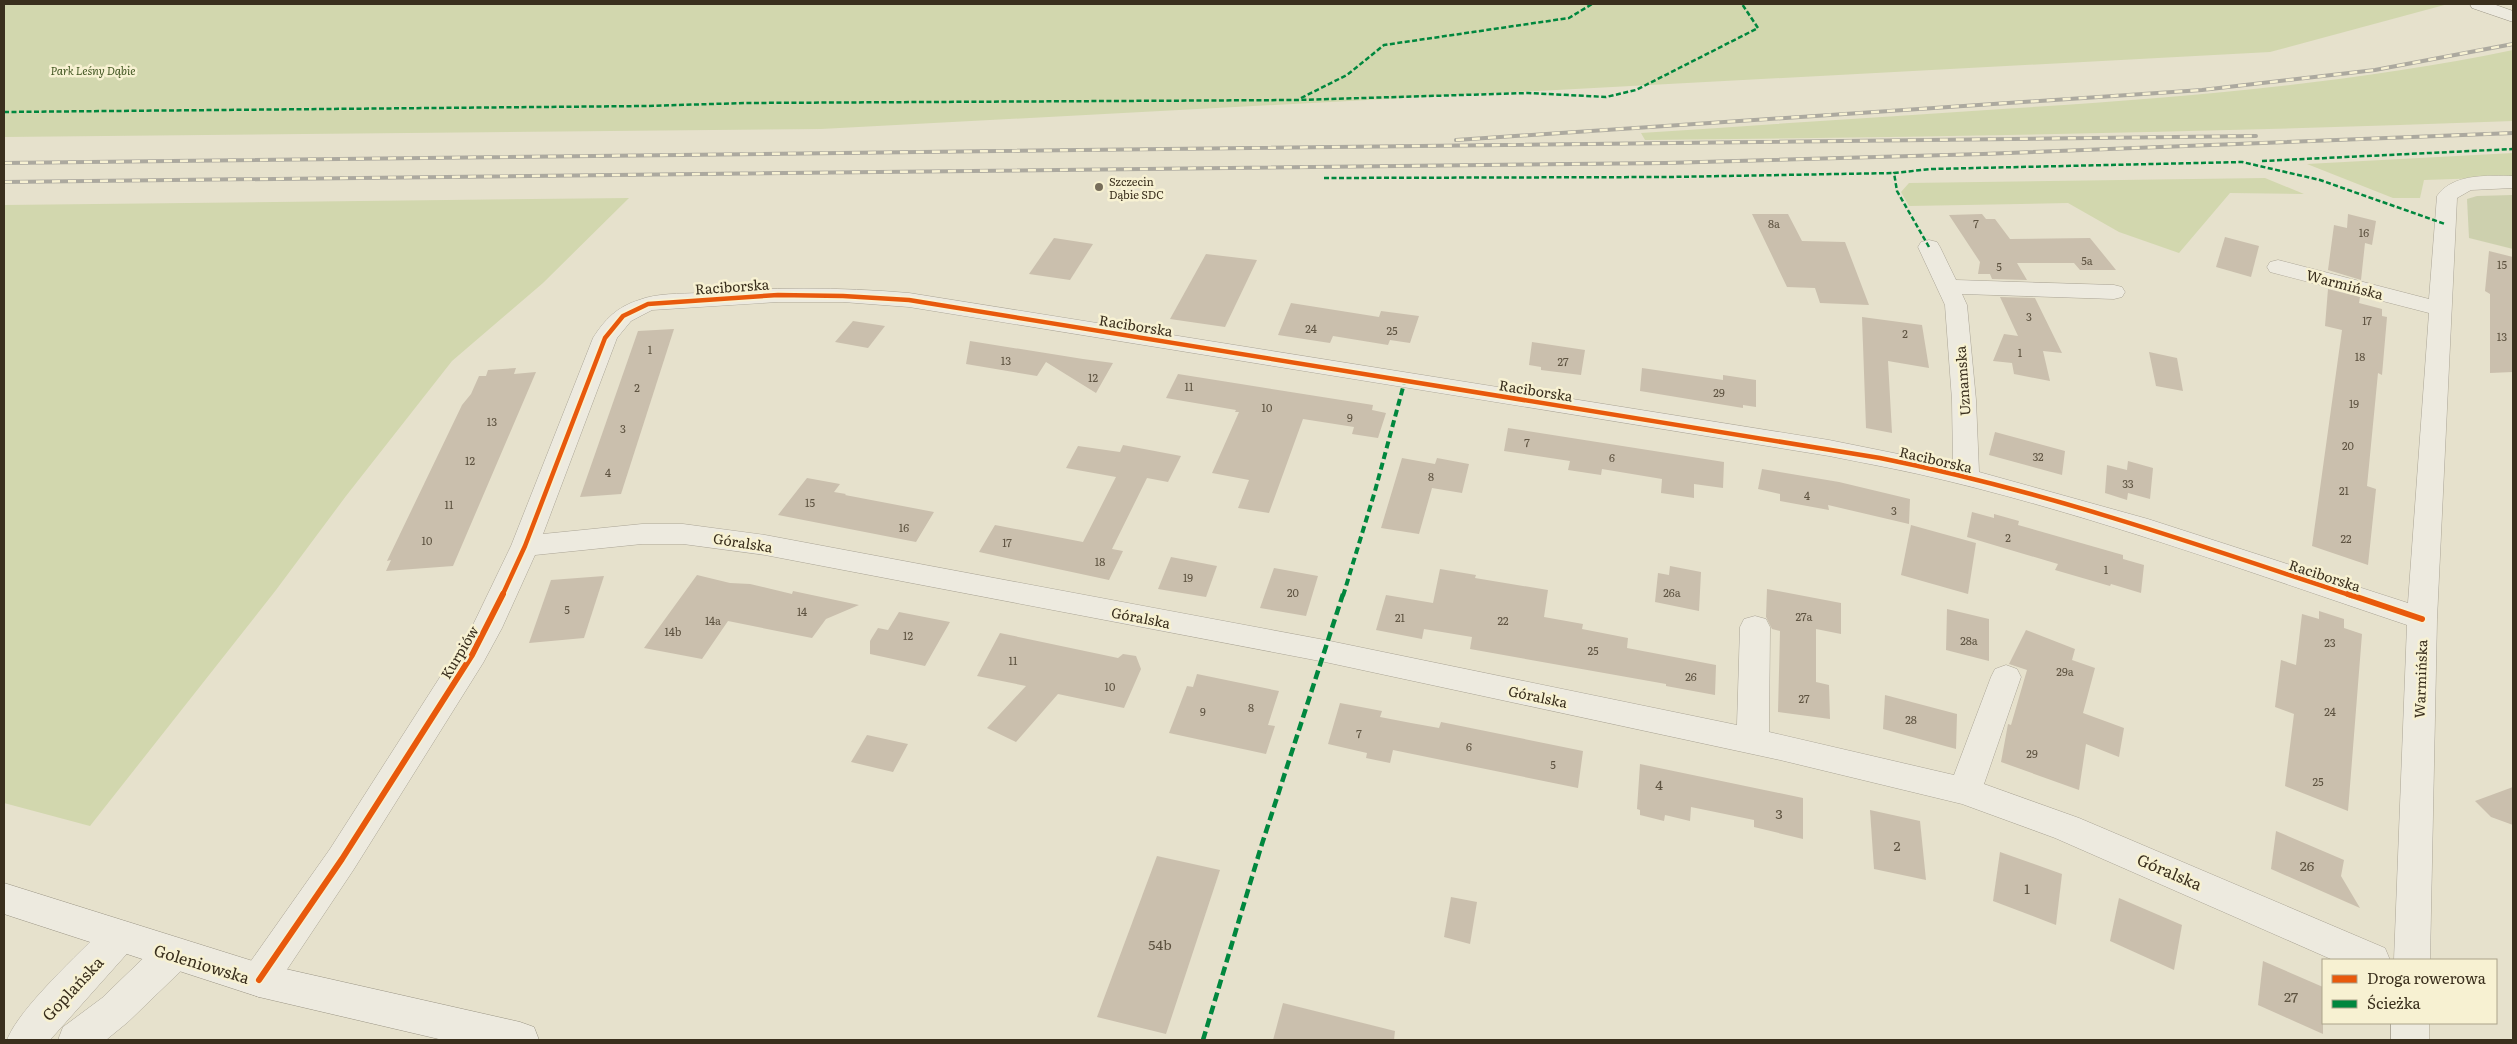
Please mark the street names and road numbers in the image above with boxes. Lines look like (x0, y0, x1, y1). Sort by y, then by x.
street label: Warmińska (2304, 264, 2386, 304)
street label: Raciborska (694, 273, 770, 299)
street label: Raciborska (1098, 309, 1175, 341)
street label: Uznamska (1950, 345, 1974, 417)
street label: Raciborska (1498, 374, 1575, 406)
street label: Raciborska (1898, 441, 1975, 477)
street label: Góralska (712, 527, 775, 557)
street label: Raciborska (2287, 554, 2364, 596)
street label: Góralska (1110, 601, 1173, 633)
street label: Kurpiów (435, 622, 483, 682)
street label: Warmińska (2409, 639, 2431, 719)
street label: Góralska (1507, 680, 1570, 712)
street label: Góralska (2134, 847, 2207, 896)
street label: Goleniowska (151, 937, 253, 989)
street label: Goplańska (36, 950, 109, 1026)

